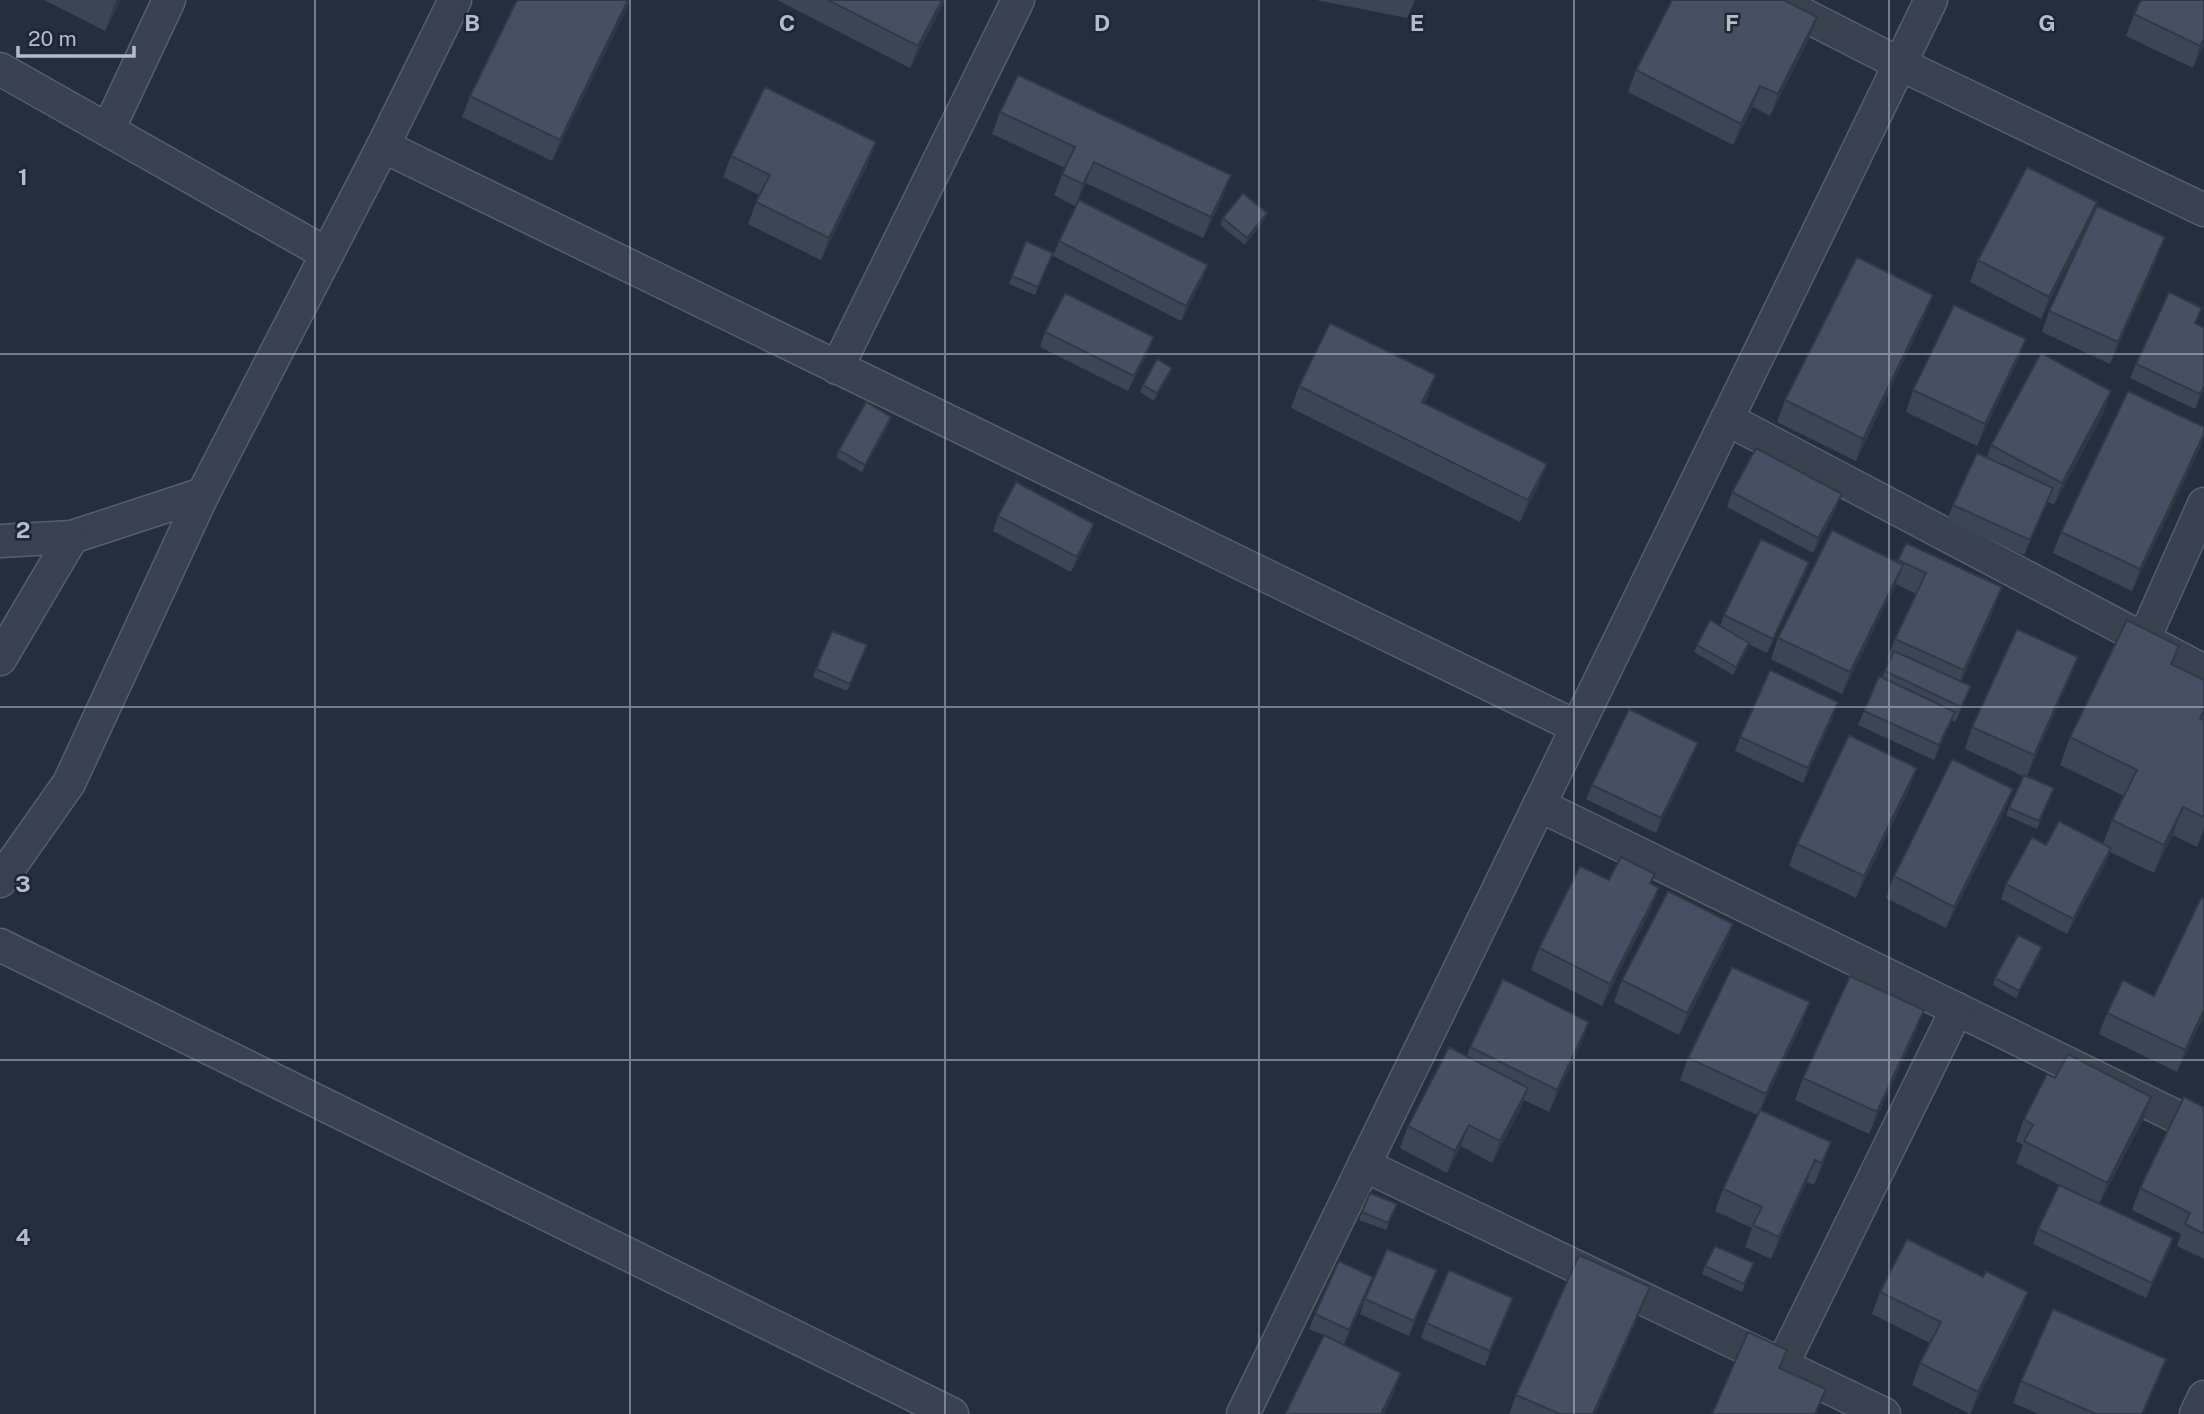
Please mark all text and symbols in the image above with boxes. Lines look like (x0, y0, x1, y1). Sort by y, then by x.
text: B (464, 9, 480, 36)
text: C (779, 9, 795, 36)
text: D (1094, 9, 1110, 36)
text: E (1410, 9, 1424, 36)
text: F (1725, 9, 1739, 36)
text: G (2038, 9, 2056, 36)
scale bar (18, 14, 133, 58)
text: 20 m (28, 26, 77, 51)
text: 1 (18, 163, 28, 190)
text: 2 (16, 516, 30, 543)
text: 3 (15, 870, 31, 897)
text: 4 (15, 1223, 31, 1250)

